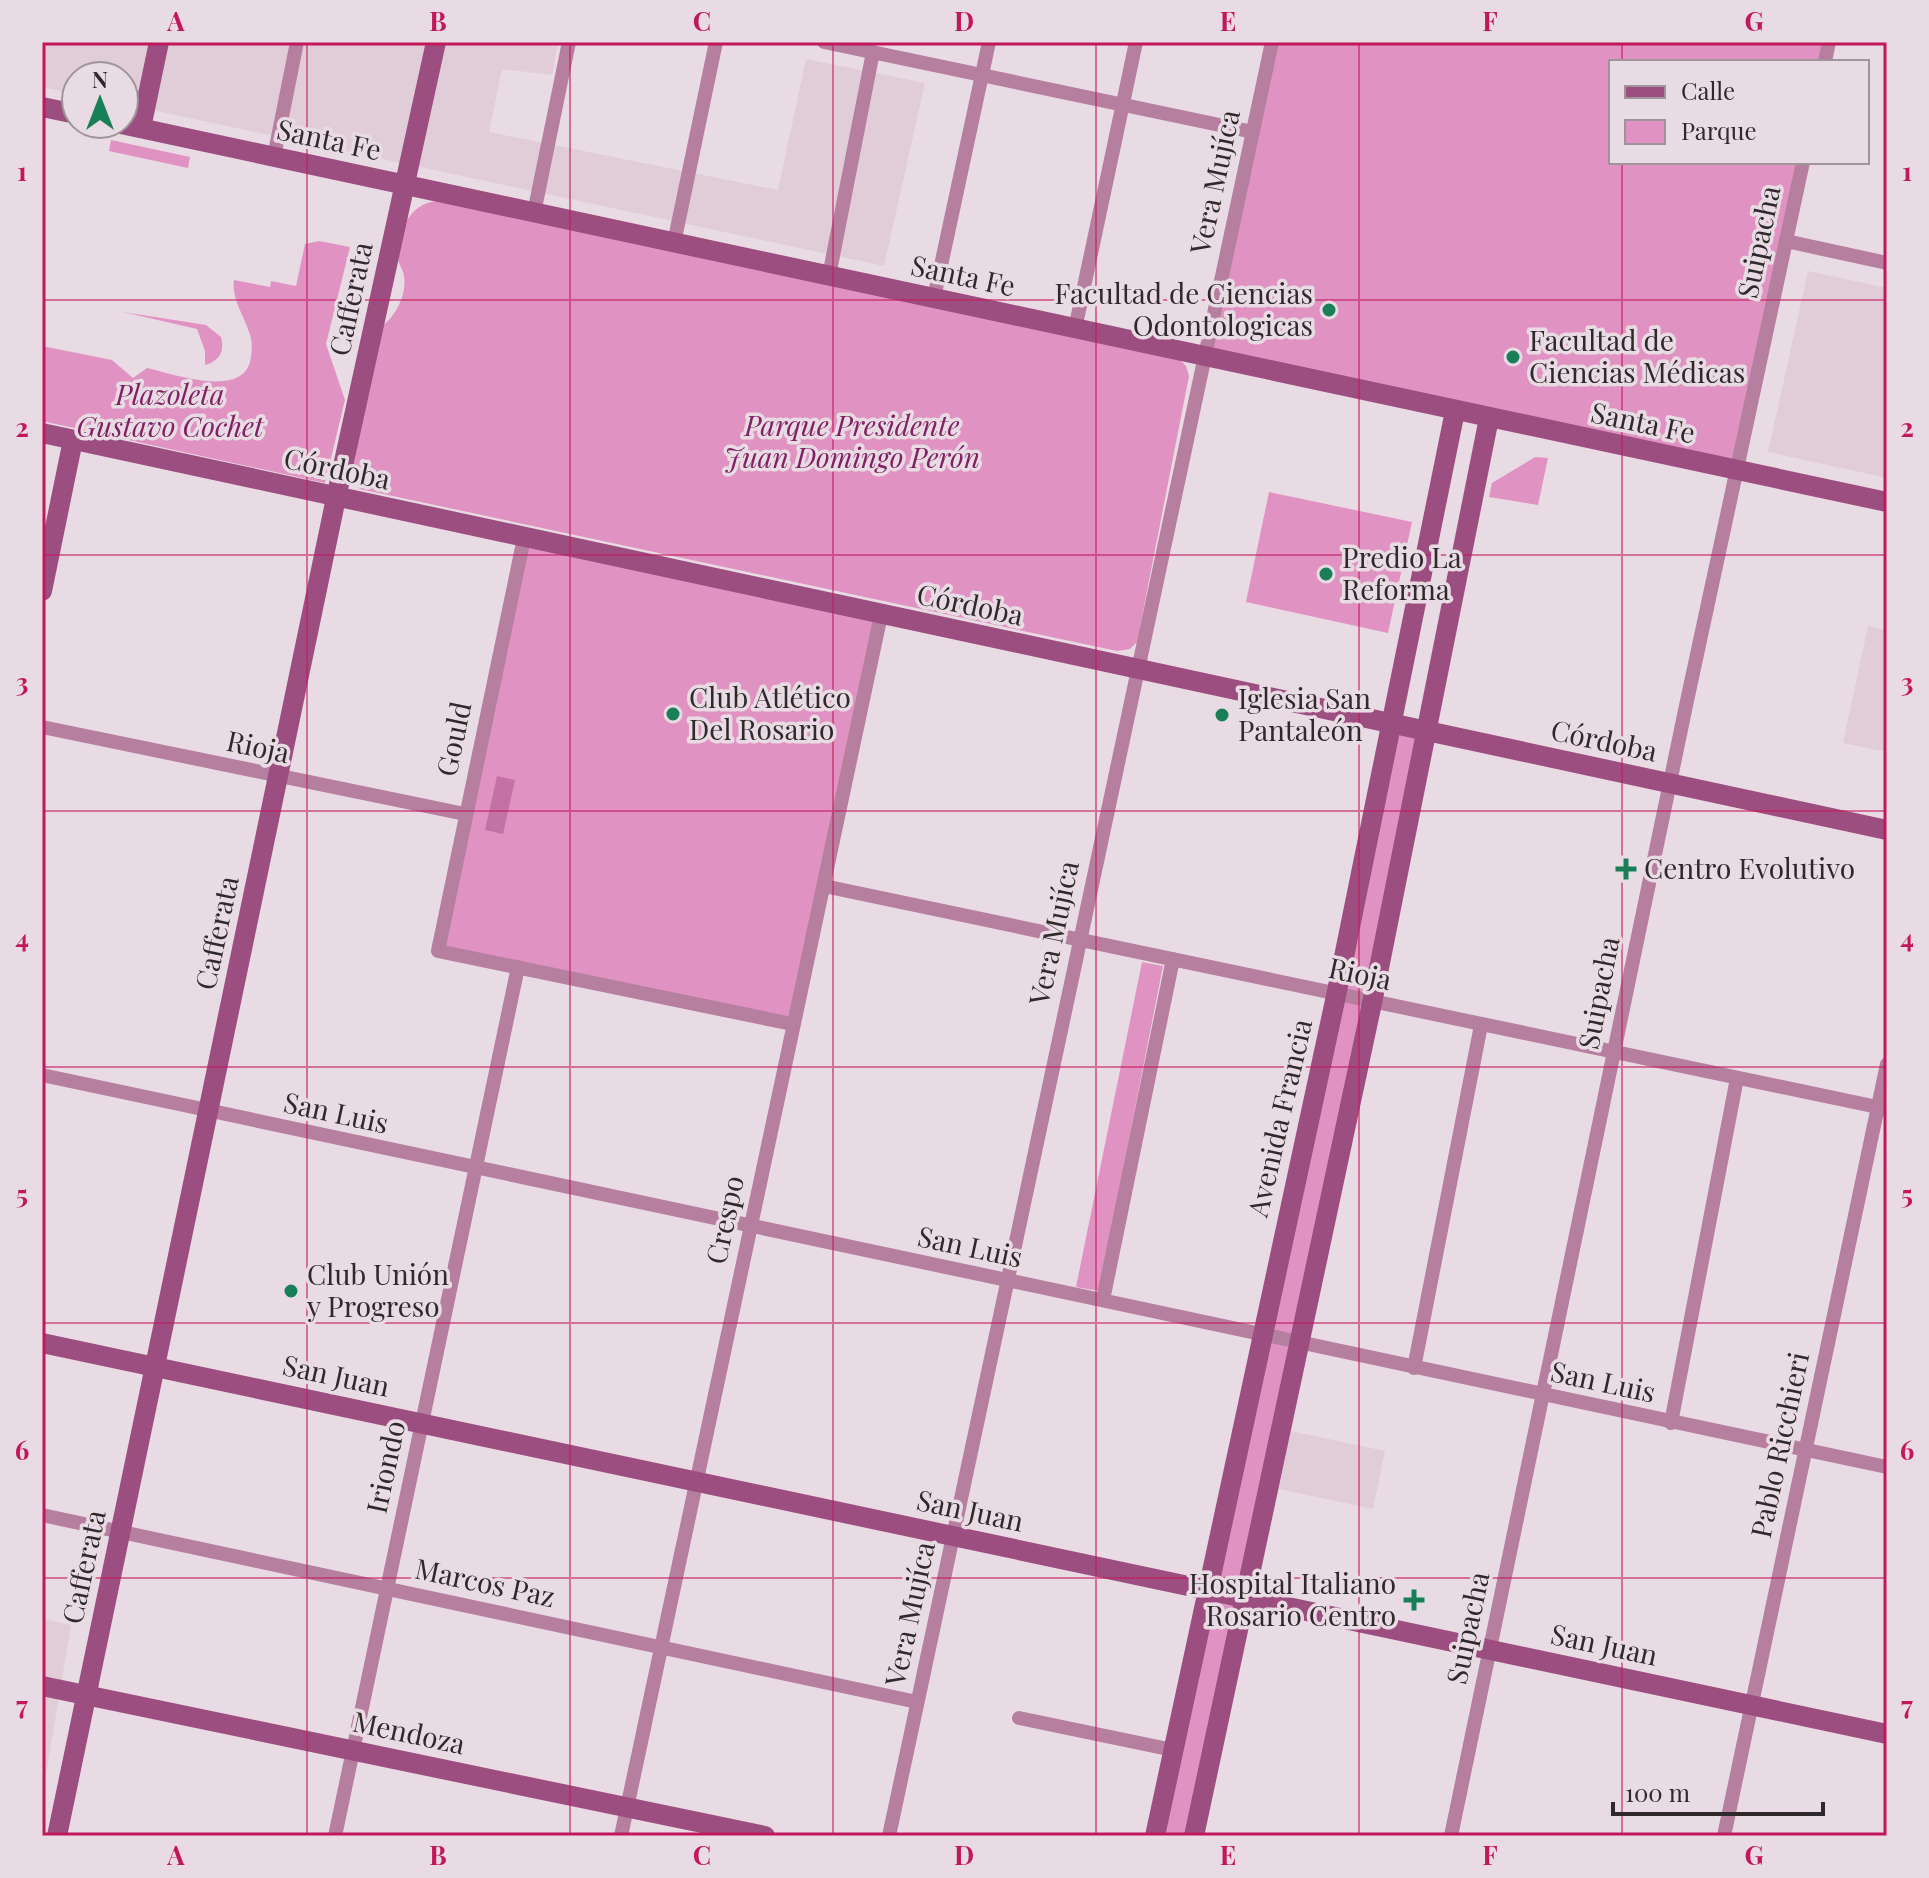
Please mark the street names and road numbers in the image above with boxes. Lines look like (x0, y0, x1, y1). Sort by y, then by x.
street label: Vera Mujíca (1180, 106, 1247, 258)
street label: Santa Fe (274, 109, 385, 168)
street label: Suipacha (1728, 182, 1787, 301)
street label: Cafferata (319, 238, 380, 359)
street label: Santa Fe (908, 245, 1019, 304)
street label: Santa Fe (1588, 392, 1699, 451)
street label: Córdoba (281, 438, 394, 497)
street label: Córdoba (914, 574, 1027, 633)
street label: Gould (427, 698, 478, 779)
street label: Córdoba (1548, 710, 1661, 769)
street label: Rioja (224, 721, 293, 770)
street label: Vera Mujíca (1019, 857, 1086, 1009)
street label: Cafferata (185, 872, 246, 993)
street label: Suipacha (1569, 933, 1627, 1052)
street label: Rioja (1326, 948, 1395, 997)
street label: Avenida Francia (1238, 1015, 1319, 1221)
street label: San Luis (281, 1082, 392, 1141)
street label: Crespo (696, 1172, 751, 1267)
street label: San Luis (915, 1216, 1026, 1275)
street label: San Juan (279, 1345, 393, 1404)
street label: Pablo Ricchieri (1741, 1349, 1816, 1541)
street label: San Luis (1548, 1351, 1659, 1410)
street label: Iriondo (357, 1417, 412, 1516)
street label: San Juan (913, 1480, 1027, 1539)
street label: Cafferata (52, 1506, 113, 1627)
street label: Vera Mujíca (875, 1538, 942, 1690)
street label: Marcos Paz (412, 1549, 559, 1614)
street label: Suipacha (1437, 1568, 1496, 1687)
street label: San Juan (1547, 1614, 1661, 1673)
street label: Mendoza (350, 1702, 469, 1761)

